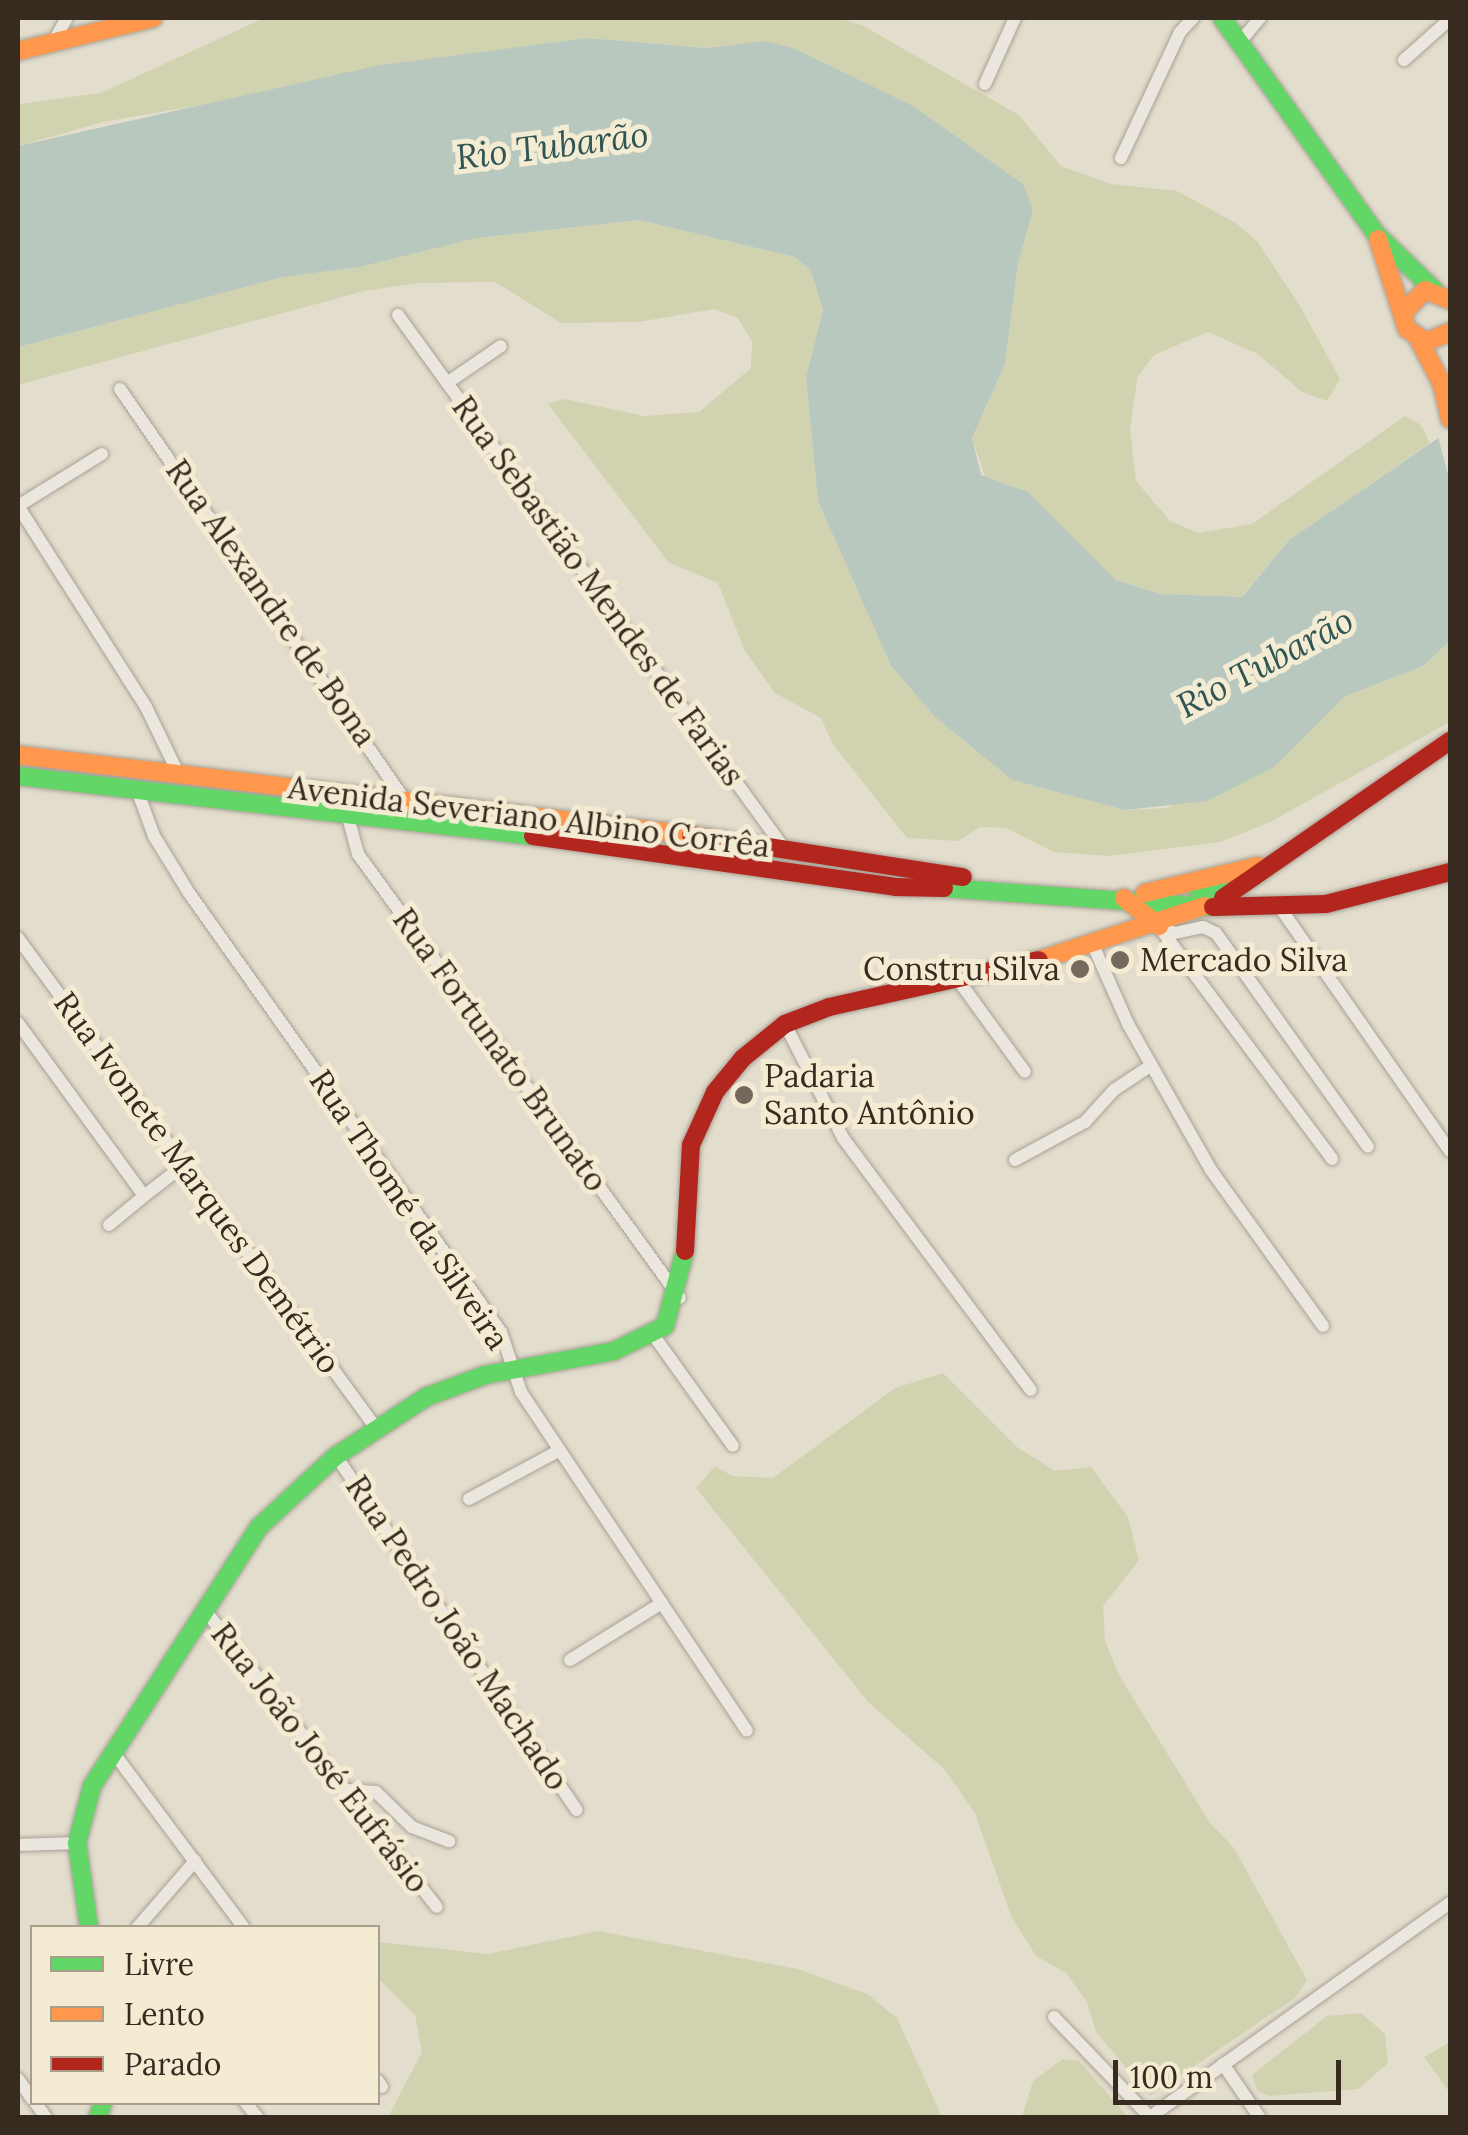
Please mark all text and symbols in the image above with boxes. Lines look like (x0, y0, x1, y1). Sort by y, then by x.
water label: Rio Tubarão (453, 113, 651, 179)
street label: Rua Sebastião Mendes de Farias (444, 389, 752, 793)
street label: Rua Alexandre de Bona (157, 452, 385, 754)
water label: Rio Tubarão (1170, 599, 1360, 727)
street label: Avenida Severiano Albino Corrêa (286, 768, 772, 866)
street label: Rua Fortunato Brunato (385, 901, 615, 1199)
place label: Mercado Silva (1140, 941, 1348, 979)
marker: Mercado Silva (1109, 949, 1131, 971)
place label: Constru Silva (863, 950, 1060, 988)
marker: Constru Silva (1069, 958, 1091, 980)
street label: Rua Ivonete Marques Demétrio (46, 985, 348, 1381)
place label: Padaria Santo Antônio (764, 1058, 975, 1133)
street label: Rua Thomé da Silveira (301, 1063, 517, 1357)
marker: Padaria Santo Antônio (733, 1084, 755, 1106)
street label: Rua Pedro João Machado (337, 1469, 577, 1797)
street label: Rua João José Eufrásio (203, 1616, 437, 1900)
legend (30, 1925, 380, 2105)
text: Livre (124, 1945, 194, 1983)
text: Lento (124, 1995, 205, 2033)
scale bar (1118, 2040, 1346, 2102)
text: Parado (124, 2045, 221, 2083)
text: 100 m (1130, 2058, 1213, 2096)

